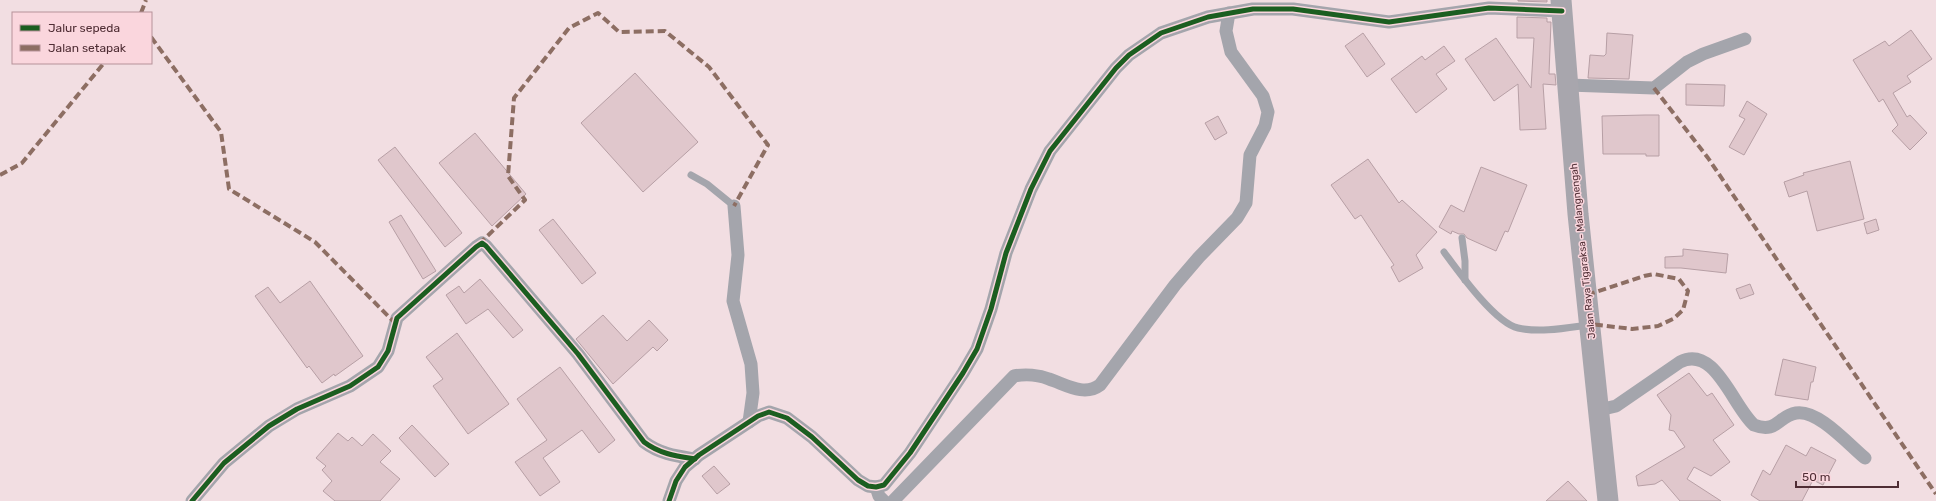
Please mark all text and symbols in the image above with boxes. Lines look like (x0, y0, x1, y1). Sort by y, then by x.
legend (12, 12, 152, 64)
text: Jalur sepeda (48, 21, 120, 35)
text: Jalan setapak (48, 41, 127, 55)
street label: Jalan Raya Tigaraksa - Malangnengah (1568, 163, 1598, 339)
scale bar (1796, 463, 1898, 489)
text: 50 m (1802, 470, 1830, 484)

